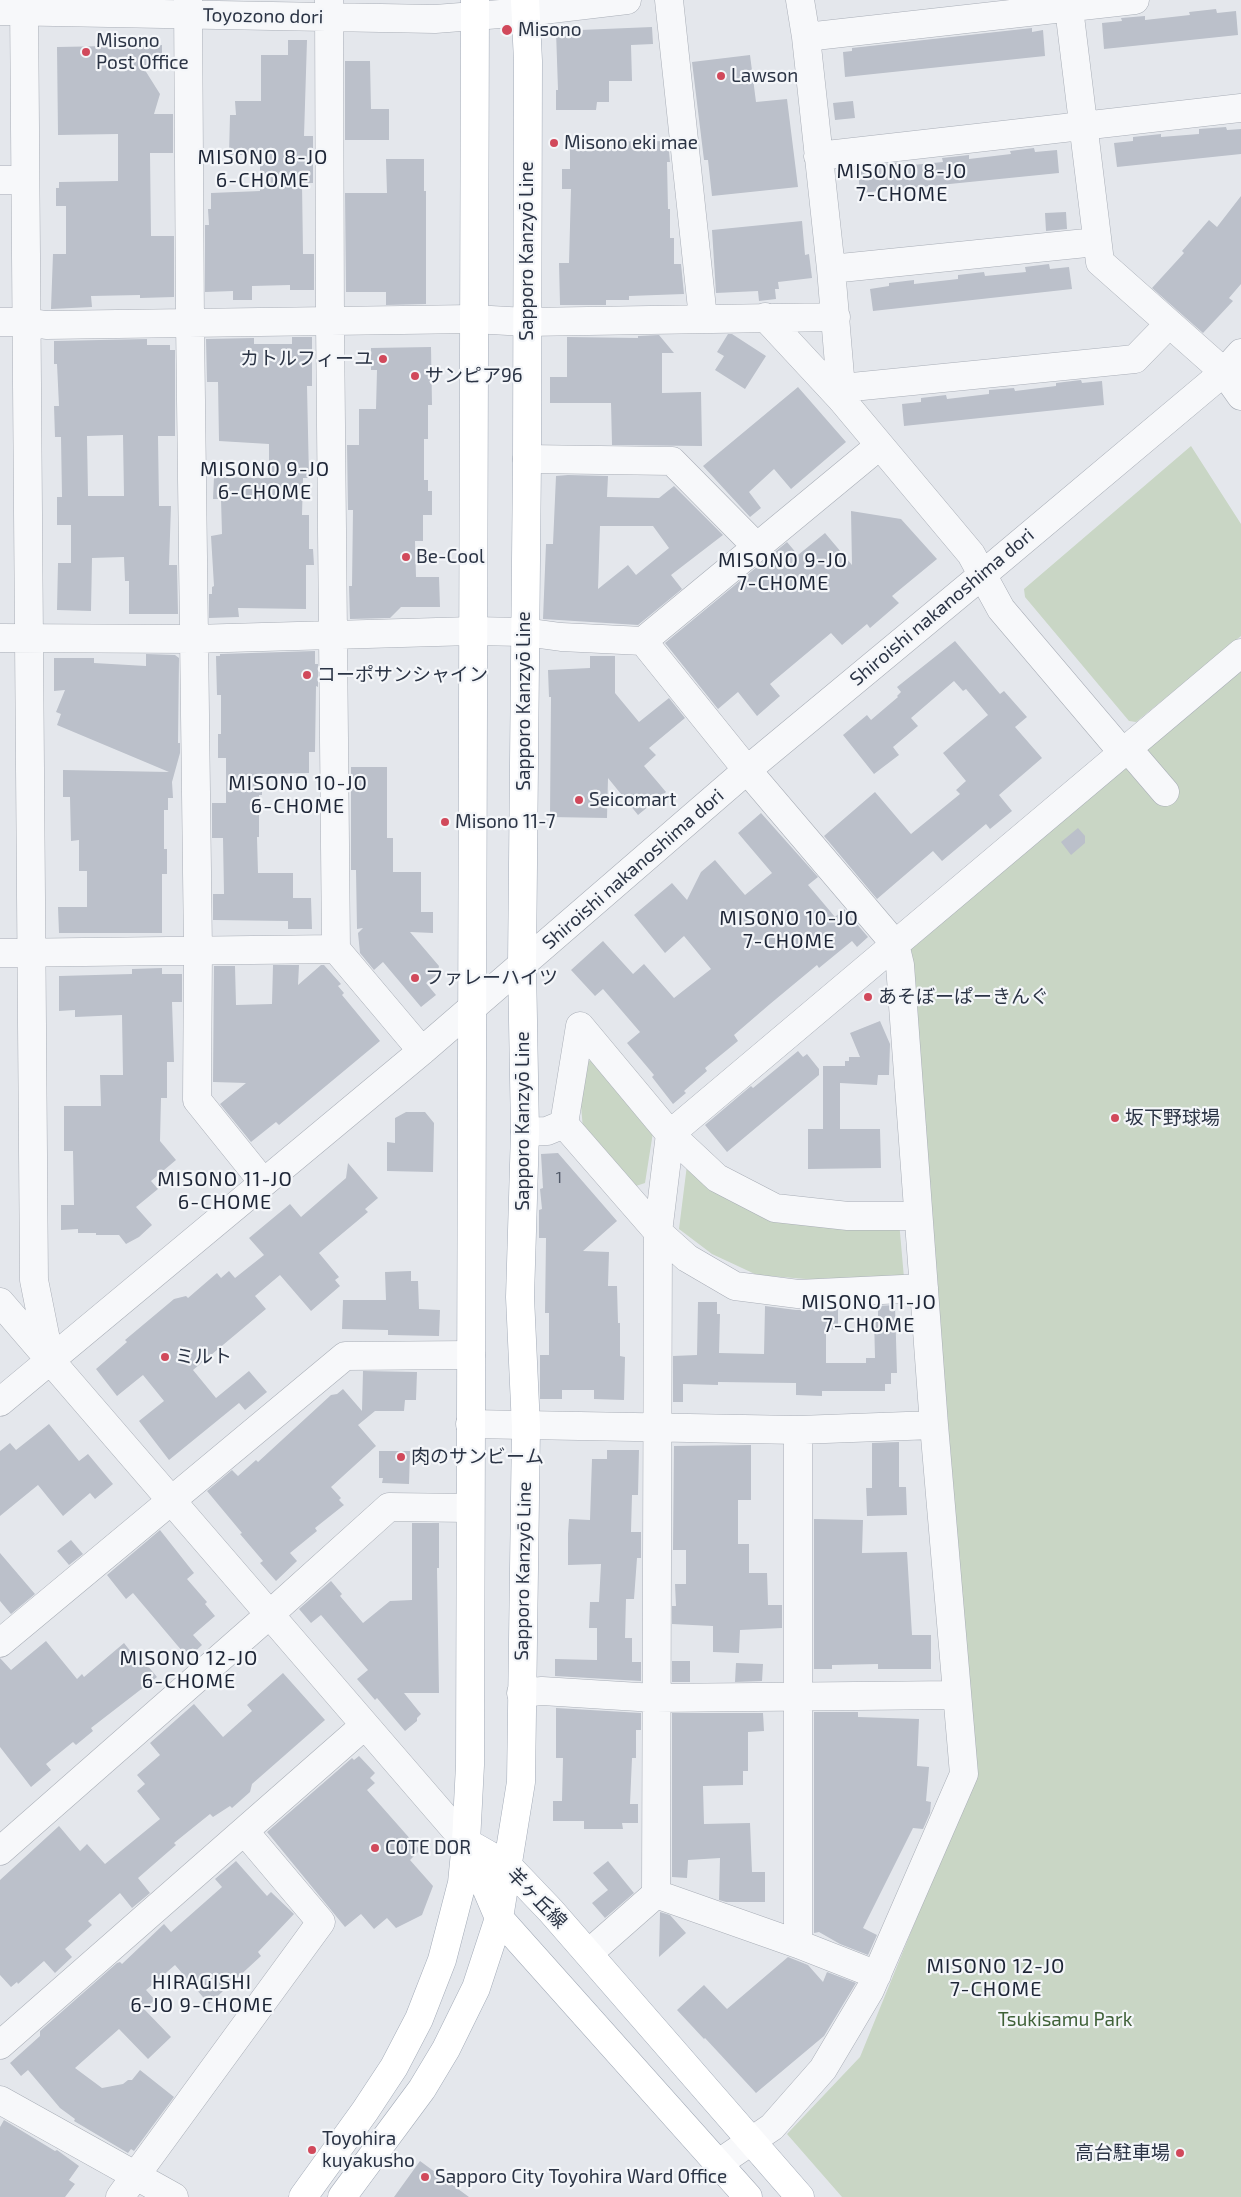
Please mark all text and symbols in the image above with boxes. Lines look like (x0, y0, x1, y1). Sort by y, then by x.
street label: Toyozono dori (202, 4, 324, 28)
place label: Misono (518, 19, 582, 41)
marker: Misono (500, 23, 514, 37)
place label: Misono Post Office (96, 30, 189, 74)
marker: Misono Post Office (80, 46, 92, 58)
place label: Lawson (731, 65, 798, 87)
marker: Lawson (715, 70, 727, 82)
place label: Misono eki mae (564, 132, 698, 154)
marker: Misono eki mae (548, 137, 560, 149)
district label: MISONO 8-JO 6-CHOME (196, 145, 330, 192)
district label: MISONO 8-JO 7-CHOME (835, 159, 969, 206)
street label: Sapporo Kanzyō Line (516, 161, 538, 341)
place label: カトルフィーユ (240, 348, 373, 370)
marker: カトルフィーユ (377, 353, 389, 365)
place label: サンピア96 (425, 365, 523, 387)
marker: サンピア96 (409, 370, 421, 382)
district label: MISONO 9-JO 6-CHOME (199, 457, 331, 504)
street label: Shiroishi nakanoshima dori (845, 523, 1039, 691)
place label: Be-Cool (416, 546, 485, 568)
district label: MISONO 9-JO 7-CHOME (717, 548, 849, 595)
marker: Be-Cool (400, 551, 412, 563)
street label: Sapporo Kanzyō Line (513, 611, 535, 791)
place label: コーポサンシャイン (317, 664, 488, 686)
marker: コーポサンシャイン (301, 669, 313, 681)
district label: MISONO 10-JO 6-CHOME (227, 771, 369, 818)
street label: Shiroishi nakanoshima dori (538, 784, 728, 954)
place label: Seicomart (589, 789, 676, 811)
marker: Seicomart (573, 794, 585, 806)
place label: Misono 11-7 (455, 811, 555, 833)
marker: Misono 11-7 (439, 816, 451, 828)
district label: MISONO 10-JO 7-CHOME (718, 906, 860, 953)
place label: ファレーハイツ (425, 967, 558, 989)
marker: ファレーハイツ (409, 972, 421, 984)
place label: あそぼーぱーきんぐ (878, 986, 1049, 1008)
marker: あそぼーぱーきんぐ (862, 991, 874, 1003)
street label: Sapporo Kanzyō Line (512, 1031, 534, 1211)
place label: 坂下野球場 (1125, 1107, 1220, 1129)
marker: 坂下野球場 (1109, 1112, 1121, 1124)
district label: MISONO 11-JO 6-CHOME (156, 1167, 294, 1214)
house number: 1 (556, 1168, 562, 1188)
district label: MISONO 11-JO 7-CHOME (800, 1290, 938, 1337)
place label: ミルト (175, 1346, 232, 1368)
marker: ミルト (159, 1351, 171, 1363)
place label: 肉のサンビーム (411, 1446, 544, 1468)
marker: 肉のサンビーム (395, 1451, 407, 1463)
street label: Sapporo Kanzyō Line (510, 1481, 536, 1661)
district label: MISONO 12-JO 6-CHOME (118, 1646, 260, 1693)
place label: COTE DOR (385, 1837, 471, 1859)
marker: COTE DOR (369, 1842, 381, 1854)
street label: 羊ヶ丘線 (502, 1863, 572, 1933)
district label: MISONO 12-JO 7-CHOME (925, 1954, 1067, 2001)
district label: HIRAGISHI 6-JO 9-CHOME (129, 1970, 275, 2017)
park label: Tsukisamu Park (998, 2009, 1132, 2031)
place label: Toyohira kuyakusho (322, 2128, 415, 2172)
place label: 高台駐車場 (1075, 2142, 1170, 2164)
marker: Toyohira kuyakusho (306, 2144, 318, 2156)
marker: 高台駐車場 (1174, 2147, 1186, 2159)
place label: Sapporo City Toyohira Ward Office (435, 2166, 727, 2188)
marker: Sapporo City Toyohira Ward Office (419, 2171, 431, 2183)

